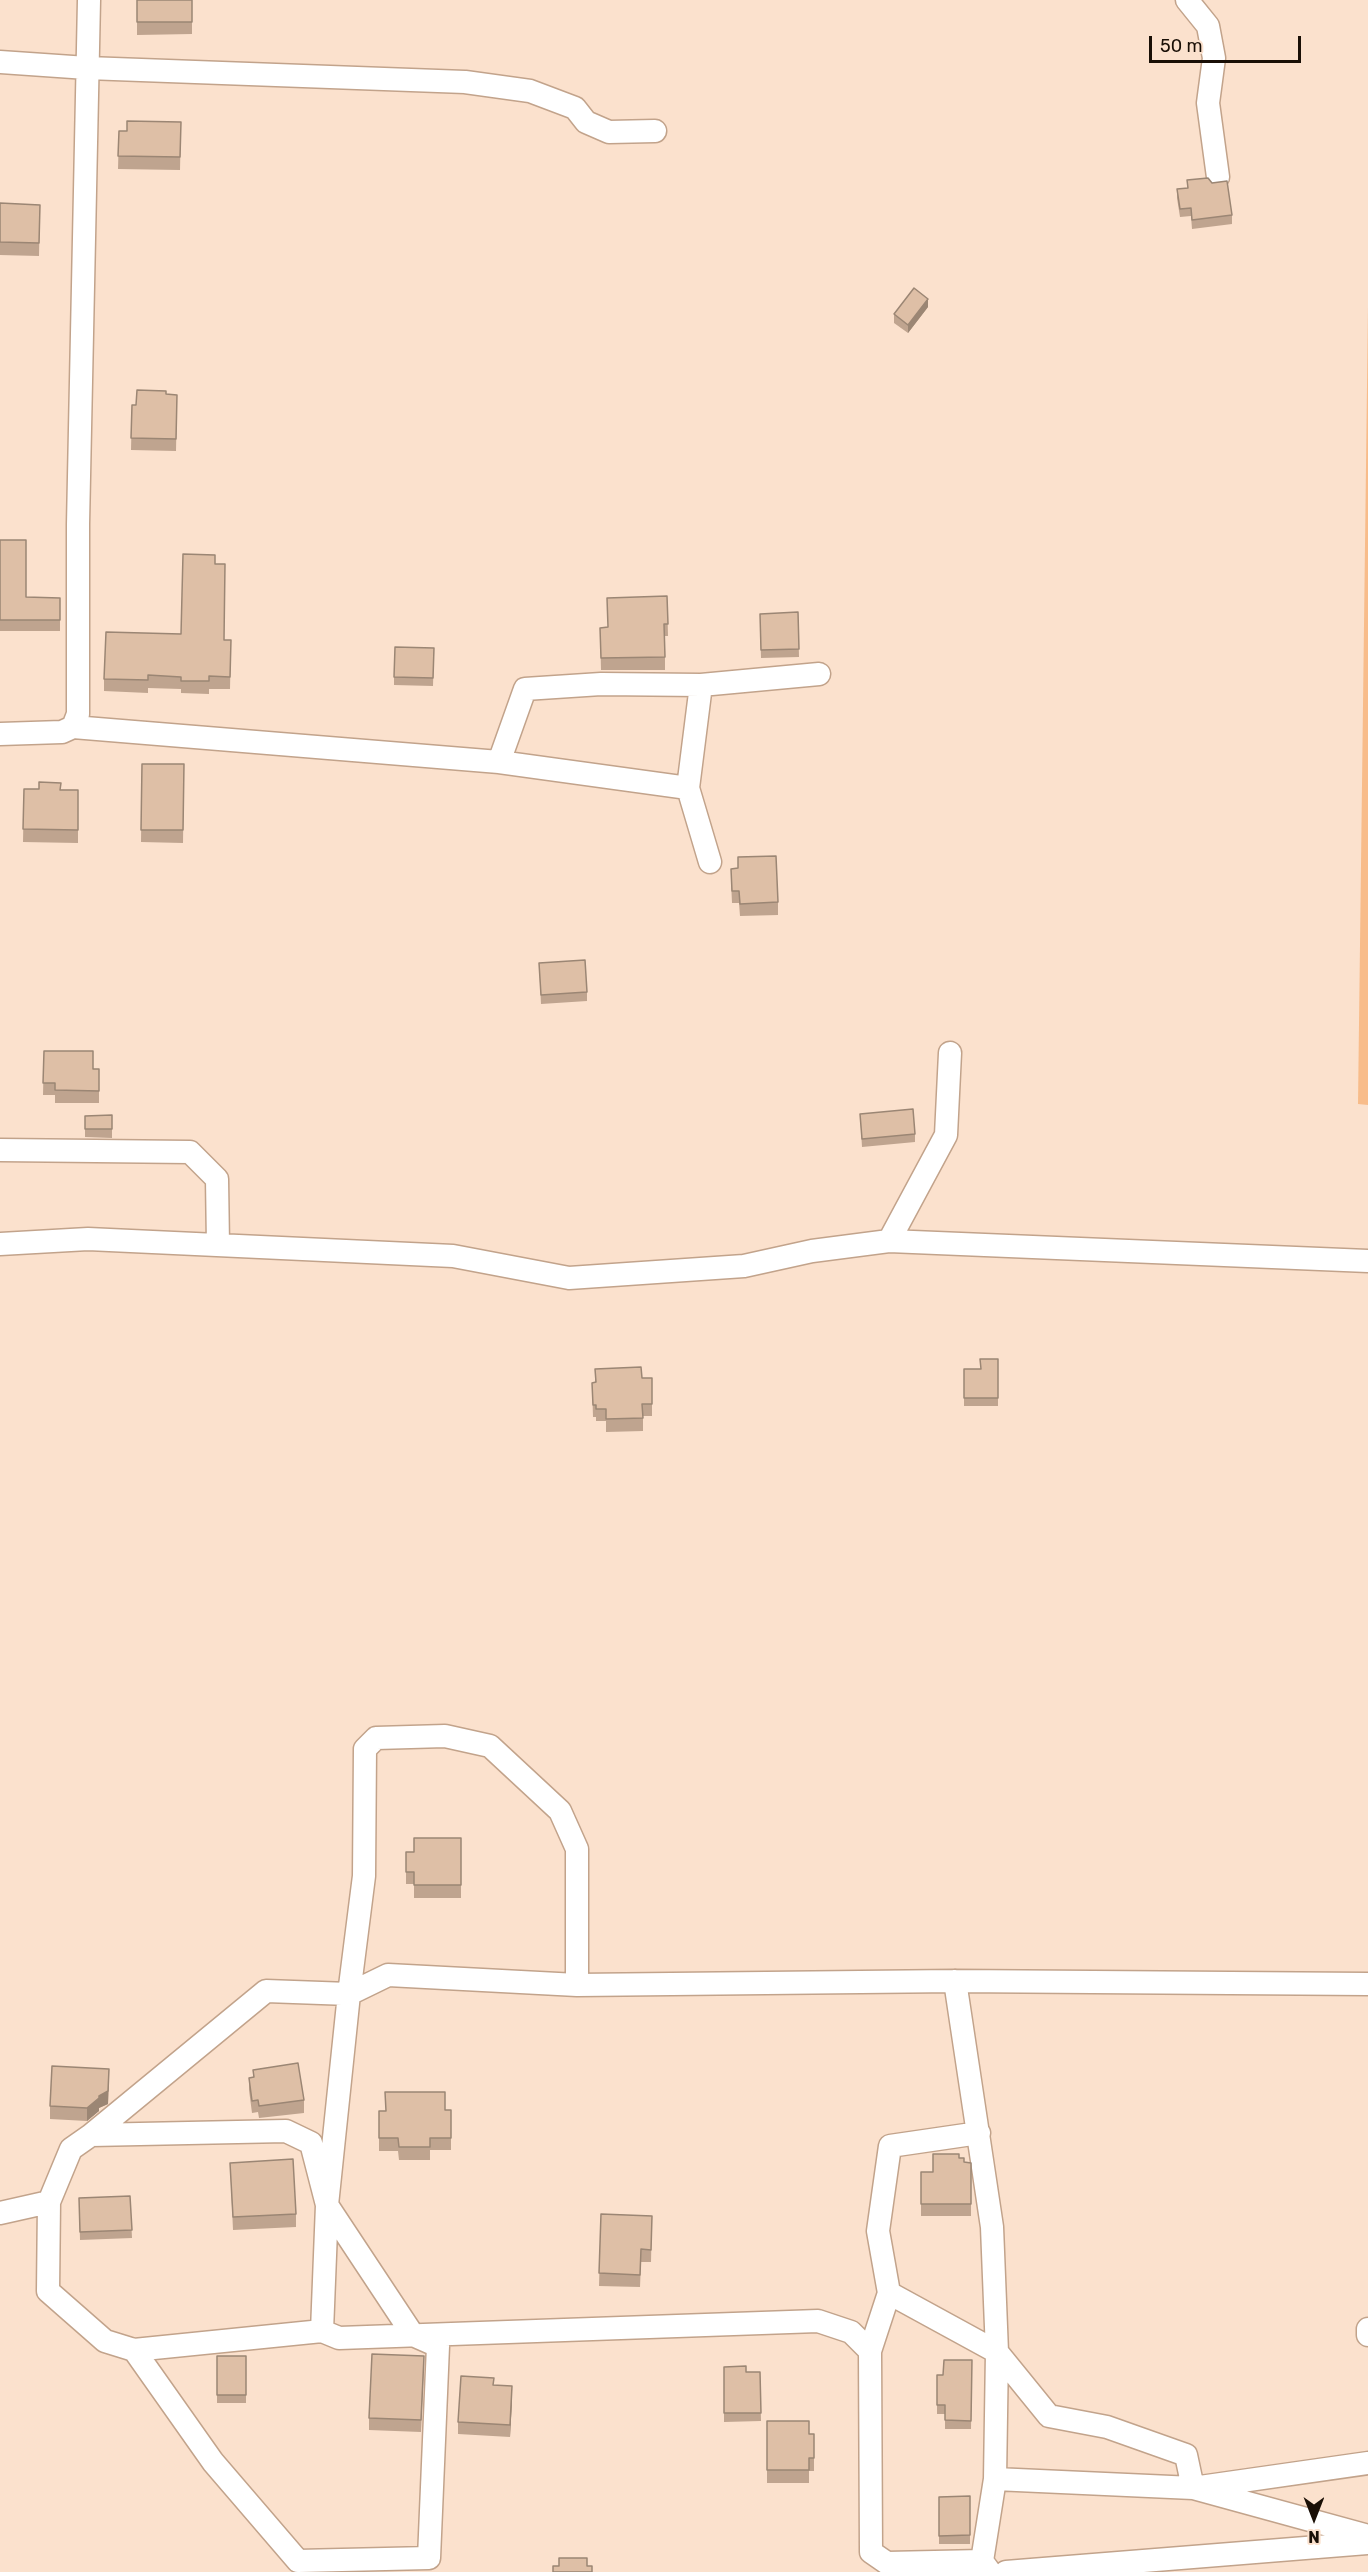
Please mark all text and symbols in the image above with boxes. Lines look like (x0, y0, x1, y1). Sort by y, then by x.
scale bar (1152, 24, 1304, 62)
text: 50 m (1160, 35, 1203, 57)
north arrow (1284, 2488, 1344, 2548)
text: N (1308, 2527, 1320, 2546)

